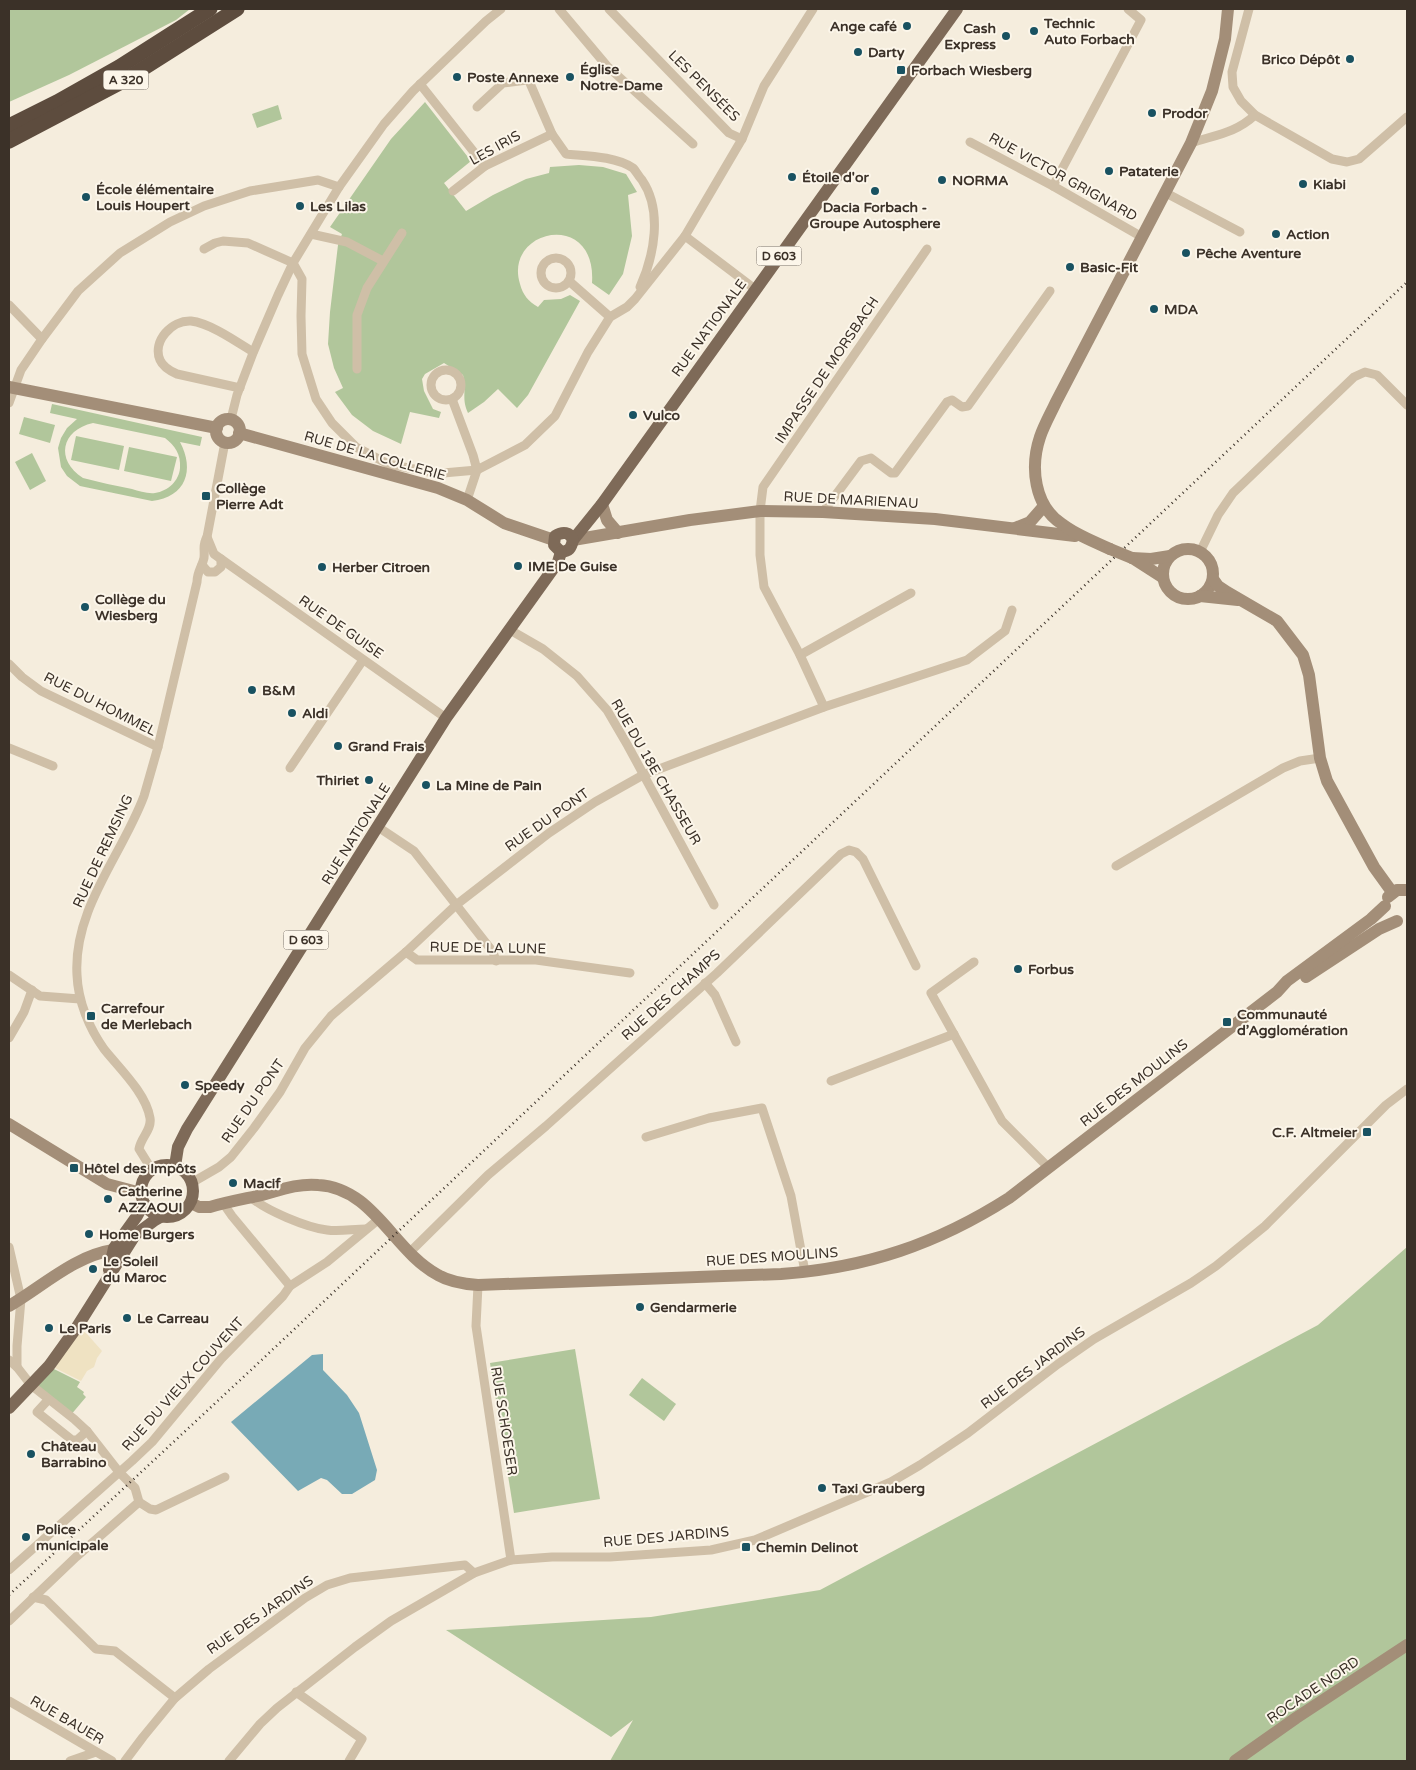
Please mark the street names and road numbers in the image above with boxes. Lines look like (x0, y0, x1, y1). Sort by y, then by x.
street label: LES PENSÉES (665, 47, 743, 125)
road number: A 320 (104, 70, 148, 90)
street label: LES IRIS (466, 127, 524, 169)
street label: RUE VICTOR GRIGNARD (986, 129, 1140, 225)
road number: D 603 (756, 247, 802, 266)
street label: RUE NATIONALE (668, 276, 750, 380)
street label: IMPASSE DE MORSBACH (771, 293, 883, 447)
street label: RUE DE LA COLLERIE (302, 428, 448, 484)
street label: RUE DE MARIENAU (783, 488, 919, 512)
street label: RUE DE GUISE (296, 592, 386, 662)
street label: RUE DU HOMMEL (41, 668, 159, 740)
street label: RUE DU 18E CHASSEUR (607, 696, 705, 848)
street label: RUE NATIONALE (318, 780, 394, 888)
street label: RUE DU PONT (502, 785, 593, 855)
street label: RUE DE REMSING (69, 792, 137, 910)
road number: D 603 (284, 930, 328, 950)
street label: RUE DE LA LUNE (430, 938, 547, 958)
street label: RUE DES CHAMPS (618, 946, 724, 1044)
street label: RUE DES MOULINS (1077, 1035, 1192, 1130)
street label: RUE DU PONT (218, 1055, 288, 1146)
street label: RUE DES MOULINS (705, 1244, 839, 1270)
street label: RUE DU VIEUX COUVENT (118, 1313, 248, 1454)
street label: RUE DES JARDINS (978, 1323, 1089, 1413)
street label: RUE SCHOESER (487, 1365, 521, 1477)
street label: RUE DES JARDINS (602, 1523, 730, 1551)
street label: RUE DES JARDINS (203, 1572, 317, 1658)
street label: ROCADE NORD (1264, 1653, 1362, 1727)
street label: RUE BAUER (27, 1692, 107, 1748)

